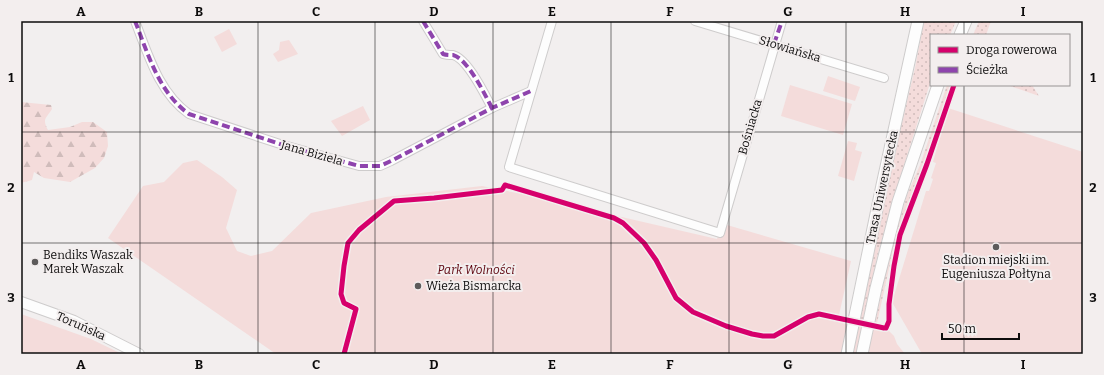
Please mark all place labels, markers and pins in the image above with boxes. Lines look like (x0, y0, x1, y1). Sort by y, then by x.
marker: Stadion miejski im. Eugeniusza Połtyna (991, 242, 1001, 252)
place label: Bendiks Waszak Marek Waszak (43, 248, 133, 276)
place label: Stadion miejski im. Eugeniusza Połtyna (941, 253, 1051, 281)
marker: Bendiks Waszak Marek Waszak (30, 257, 40, 267)
place label: Wieża Bismarcka (426, 279, 522, 293)
marker: Wieża Bismarcka (413, 281, 423, 291)

